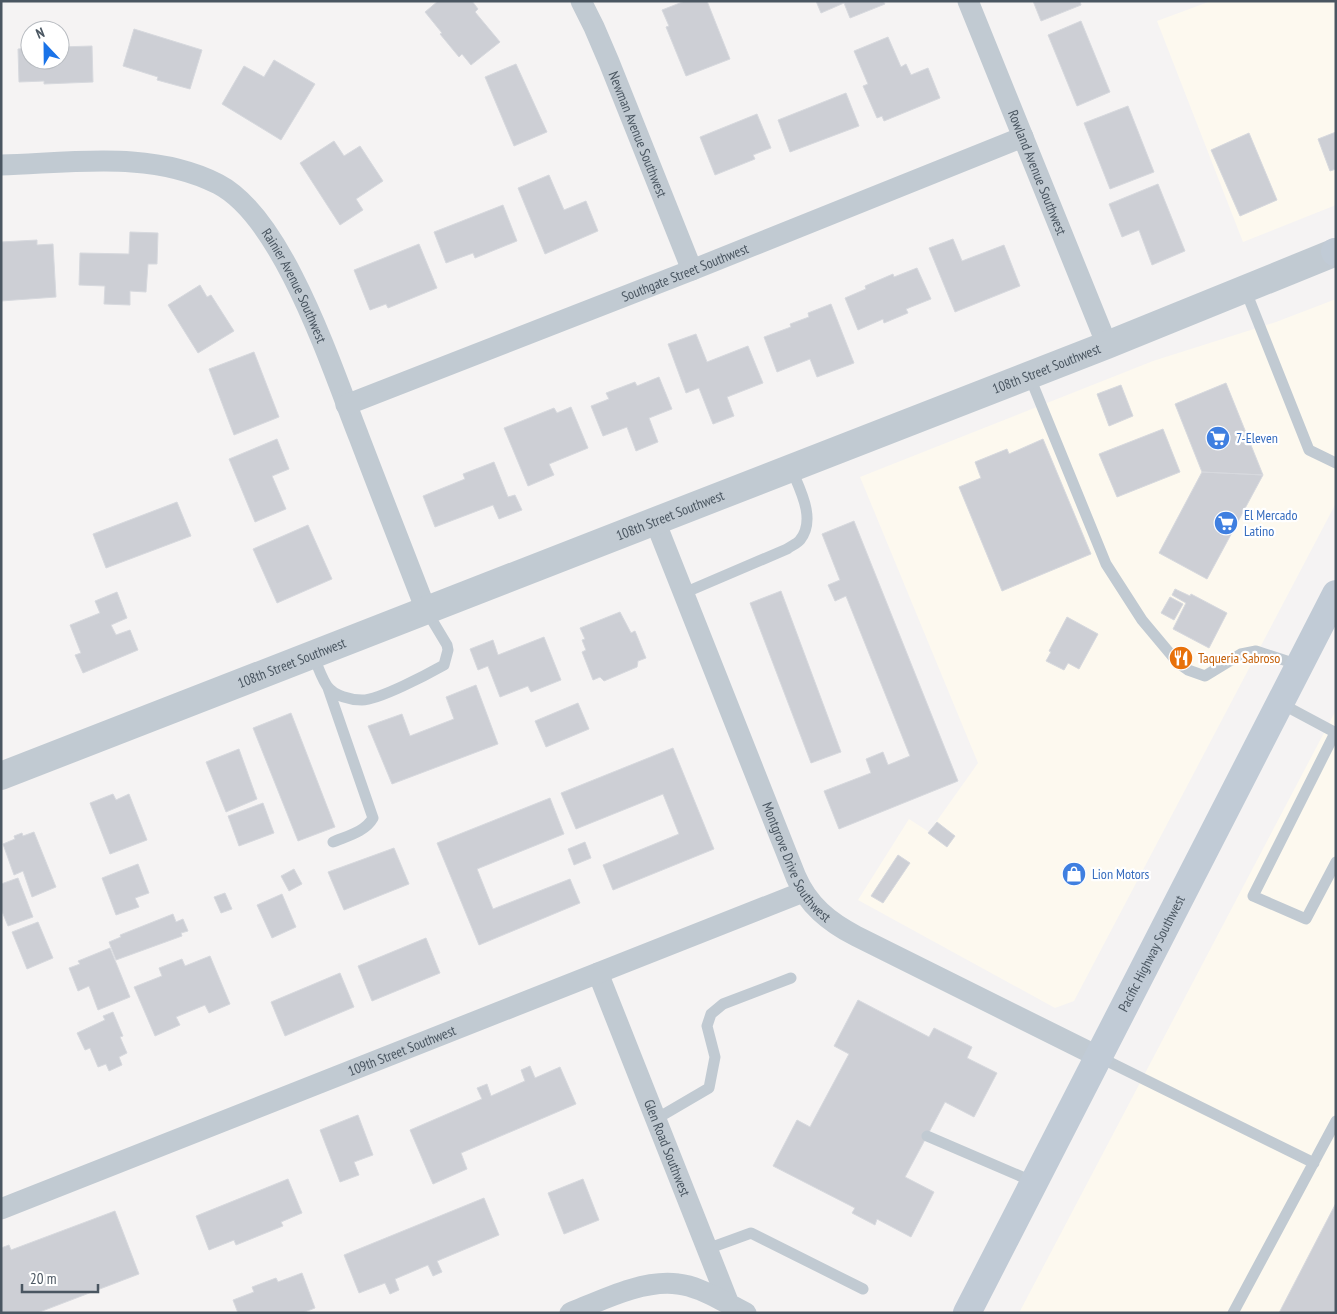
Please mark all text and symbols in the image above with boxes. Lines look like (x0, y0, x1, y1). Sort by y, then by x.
north arrow (20, 20, 70, 70)
text: N (33, 23, 47, 43)
street label: Newman Avenue Southwest (605, 69, 671, 200)
street label: Rowland Avenue Southwest (1004, 107, 1071, 238)
street label: Rainier Avenue Southwest (258, 225, 331, 346)
street label: Southgate Street Southwest (619, 239, 751, 306)
street label: 108th Street Southwest (990, 339, 1103, 398)
supermarket icon: 7-Eleven (1205, 425, 1231, 451)
place label: 7-Eleven (1236, 429, 1278, 447)
street label: 108th Street Southwest (613, 486, 727, 544)
place label: El Mercado Latino (1244, 506, 1297, 540)
supermarket icon: El Mercado Latino (1213, 510, 1239, 536)
street label: 108th Street Southwest (235, 633, 349, 692)
restaurant icon: Taqueria Sabroso (1168, 645, 1194, 671)
place label: Taqueria Sabroso (1198, 649, 1280, 667)
street label: Montgrove Drive Southwest (758, 799, 835, 926)
shop icon: Lion Motors (1061, 861, 1087, 887)
place label: Lion Motors (1092, 865, 1150, 883)
street label: Pacific Highway Southwest (1114, 892, 1189, 1015)
street label: 109th Street Southwest (345, 1021, 459, 1080)
street label: Glen Road Southwest (640, 1097, 694, 1199)
scale bar (22, 1262, 99, 1294)
text: 20 m (30, 1269, 56, 1288)

